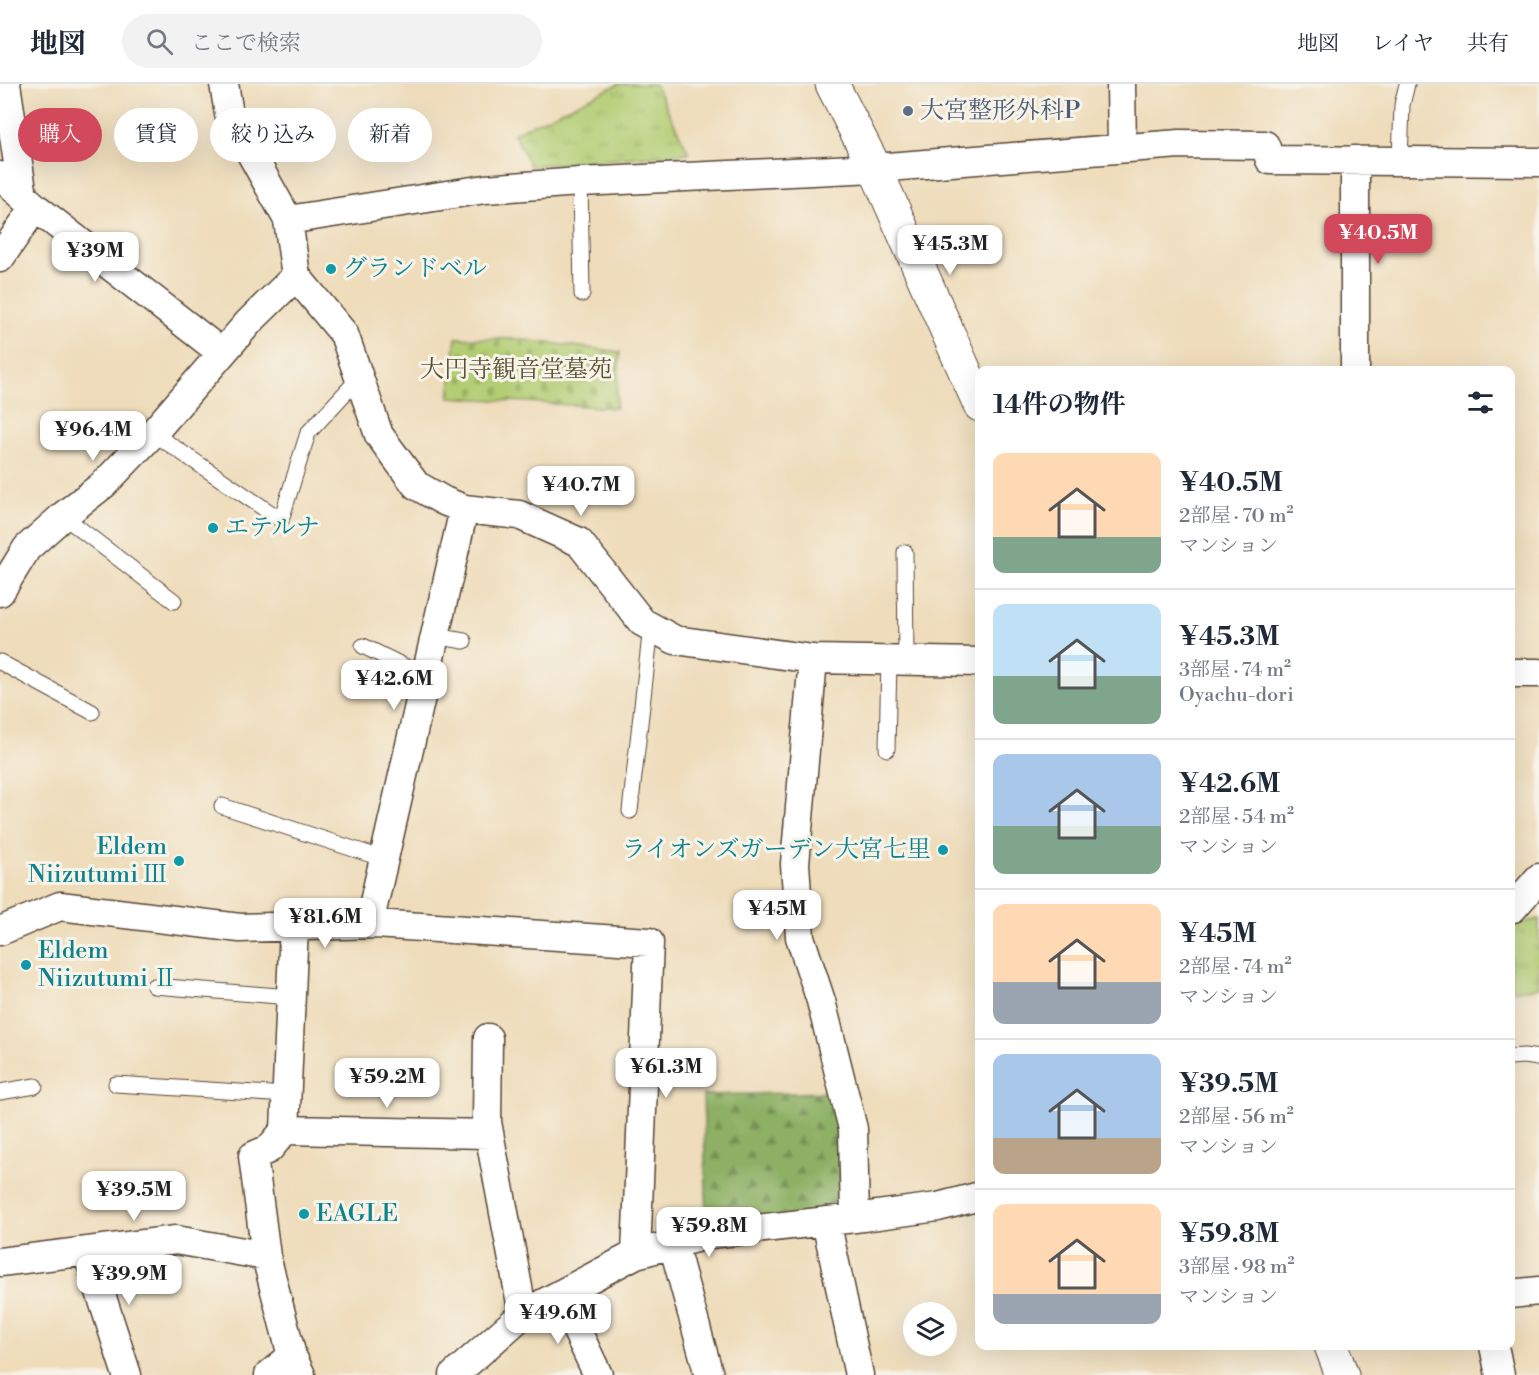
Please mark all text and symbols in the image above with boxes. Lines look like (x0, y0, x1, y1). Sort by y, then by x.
search box (122, 14, 542, 68)
icon: search (143, 25, 176, 58)
text: 地図 (30, 27, 86, 62)
text: ここで検索 (191, 30, 301, 57)
text: 地図 (1297, 31, 1339, 57)
text: レイヤ (1372, 31, 1434, 57)
text: 共有 (1467, 31, 1509, 57)
place label: 大宮整形外科P (920, 96, 1080, 126)
marker: 大宮整形外科P (901, 104, 915, 118)
chip: 購入 (18, 108, 102, 162)
chip: 賃貸 (114, 108, 198, 162)
chip: 絞り込み (210, 108, 336, 162)
chip: 新着 (348, 108, 432, 162)
pin: ¥40.5M (1329, 214, 1427, 265)
text: ¥40.5M (1338, 221, 1418, 246)
pin: ¥45.3M (901, 225, 999, 276)
pin: ¥39M (59, 232, 131, 283)
text: ¥45.3M (911, 232, 989, 257)
text: ¥39M (66, 239, 124, 264)
place label: グランドベル (343, 254, 487, 284)
marker: グランドベル (324, 262, 338, 276)
park label: 大円寺観音堂墓苑 (420, 355, 612, 385)
icon: filters (1464, 386, 1497, 419)
text: 14件の物件 (993, 389, 1126, 421)
pin: ¥96.4M (44, 411, 142, 462)
text: ¥96.4M (54, 418, 132, 443)
pin: ¥40.7M (532, 466, 630, 517)
text: ¥40.5M (1179, 467, 1283, 499)
text: ¥40.7M (541, 473, 621, 498)
icon: home (1041, 477, 1113, 549)
text: 2部屋 · 70 m² (1179, 504, 1293, 529)
place label: エテルナ (225, 513, 320, 543)
marker: エテルナ (206, 521, 220, 535)
text: マンション (1179, 534, 1278, 559)
text: ¥45.3M (1179, 621, 1279, 653)
icon: home (1041, 628, 1113, 700)
text: 3部屋 · 74 m² (1179, 658, 1291, 683)
pin: ¥42.6M (345, 660, 443, 711)
text: ¥42.6M (355, 667, 433, 692)
text: Oyachu-dori (1179, 683, 1294, 708)
text: ¥42.6M (1179, 768, 1280, 800)
icon: home (1041, 778, 1113, 850)
text: 2部屋 · 54 m² (1179, 805, 1294, 830)
place label: Eldem Niizutumi Ⅲ (28, 832, 167, 890)
place label: ライオンズガーデン大宮七里 (622, 835, 931, 865)
text: マンション (1179, 835, 1278, 860)
marker: ライオンズガーデン大宮七里 (936, 843, 950, 857)
marker: Eldem Niizutumi Ⅲ (172, 854, 186, 868)
pin: ¥45M (741, 890, 813, 941)
text: ¥45M (747, 897, 807, 922)
pin: ¥81.6M (276, 898, 374, 949)
text: ¥81.6M (288, 905, 362, 930)
text: ¥45M (1179, 918, 1257, 950)
icon: home (1041, 928, 1113, 1000)
place label: Eldem Niizutumi Ⅱ (38, 936, 177, 994)
text: 2部屋 · 74 m² (1179, 955, 1291, 980)
marker: Eldem Niizutumi Ⅱ (19, 958, 33, 972)
text: マンション (1179, 985, 1278, 1010)
pin: ¥61.3M (617, 1048, 715, 1099)
text: ¥61.3M (629, 1055, 703, 1080)
pin: ¥59.2M (338, 1058, 436, 1109)
text: ¥59.2M (349, 1065, 425, 1090)
text: ¥39.5M (1179, 1068, 1278, 1100)
icon: home (1041, 1078, 1113, 1150)
text: 2部屋 · 56 m² (1179, 1105, 1294, 1130)
text: マンション (1179, 1135, 1278, 1160)
pin: ¥39.5M (85, 1171, 183, 1222)
text: ¥39.5M (96, 1178, 172, 1203)
place label: EAGLE (316, 1199, 398, 1229)
marker: EAGLE (297, 1207, 311, 1221)
pin: ¥59.8M (660, 1207, 758, 1258)
text: ¥59.8M (670, 1214, 748, 1239)
text: ¥59.8M (1179, 1218, 1279, 1250)
icon: home (1041, 1228, 1113, 1300)
pin: ¥39.9M (80, 1255, 178, 1306)
text: 3部屋 · 98 m² (1179, 1255, 1295, 1280)
text: ¥39.9M (91, 1262, 167, 1287)
text: マンション (1179, 1285, 1278, 1310)
pin: ¥49.6M (509, 1294, 607, 1345)
text: ¥49.6M (519, 1301, 597, 1326)
map controls (903, 1302, 957, 1356)
button: layers (903, 1302, 957, 1356)

